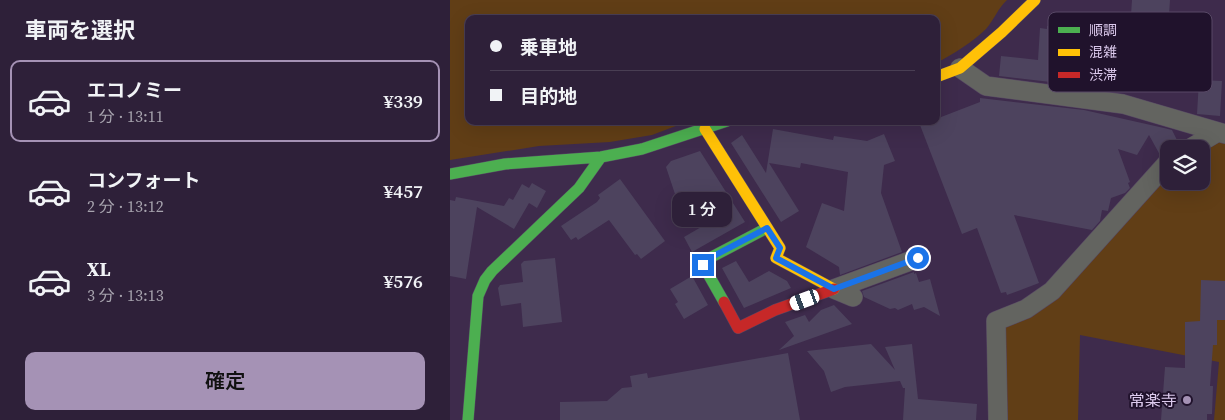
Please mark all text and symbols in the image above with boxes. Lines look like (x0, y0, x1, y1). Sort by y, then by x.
legend (1048, 12, 1212, 92)
text: 車両を選択 (25, 15, 135, 45)
text: 順調 (1089, 20, 1117, 40)
text: 乗車地 (520, 34, 577, 60)
text: 混雑 (1089, 42, 1117, 62)
text: 渋滞 (1089, 65, 1117, 85)
text: エコノミー (87, 77, 182, 103)
icon: car (27, 79, 72, 124)
text: 目的地 (520, 83, 577, 109)
text: ¥339 (383, 88, 423, 114)
text: 1 分 · 13:11 (87, 105, 164, 127)
map controls (1160, 140, 1210, 190)
button: layers (1160, 140, 1210, 190)
text: コンフォート (87, 167, 200, 193)
icon: car (27, 169, 72, 214)
text: ¥457 (383, 178, 423, 204)
callout: 1 分 (673, 192, 733, 228)
text: 2 分 · 13:12 (87, 195, 164, 217)
text: 1 分 (688, 198, 716, 220)
route start (907, 247, 929, 269)
route end (692, 254, 714, 276)
text: XL (87, 256, 110, 282)
icon: car (27, 259, 72, 304)
text: ¥576 (383, 268, 423, 294)
text: 3 分 · 13:13 (87, 284, 164, 306)
car (788, 288, 821, 312)
button: 確定 (25, 352, 425, 410)
place label: 常楽寺 (1129, 389, 1177, 411)
marker: 常楽寺 (1181, 394, 1193, 406)

